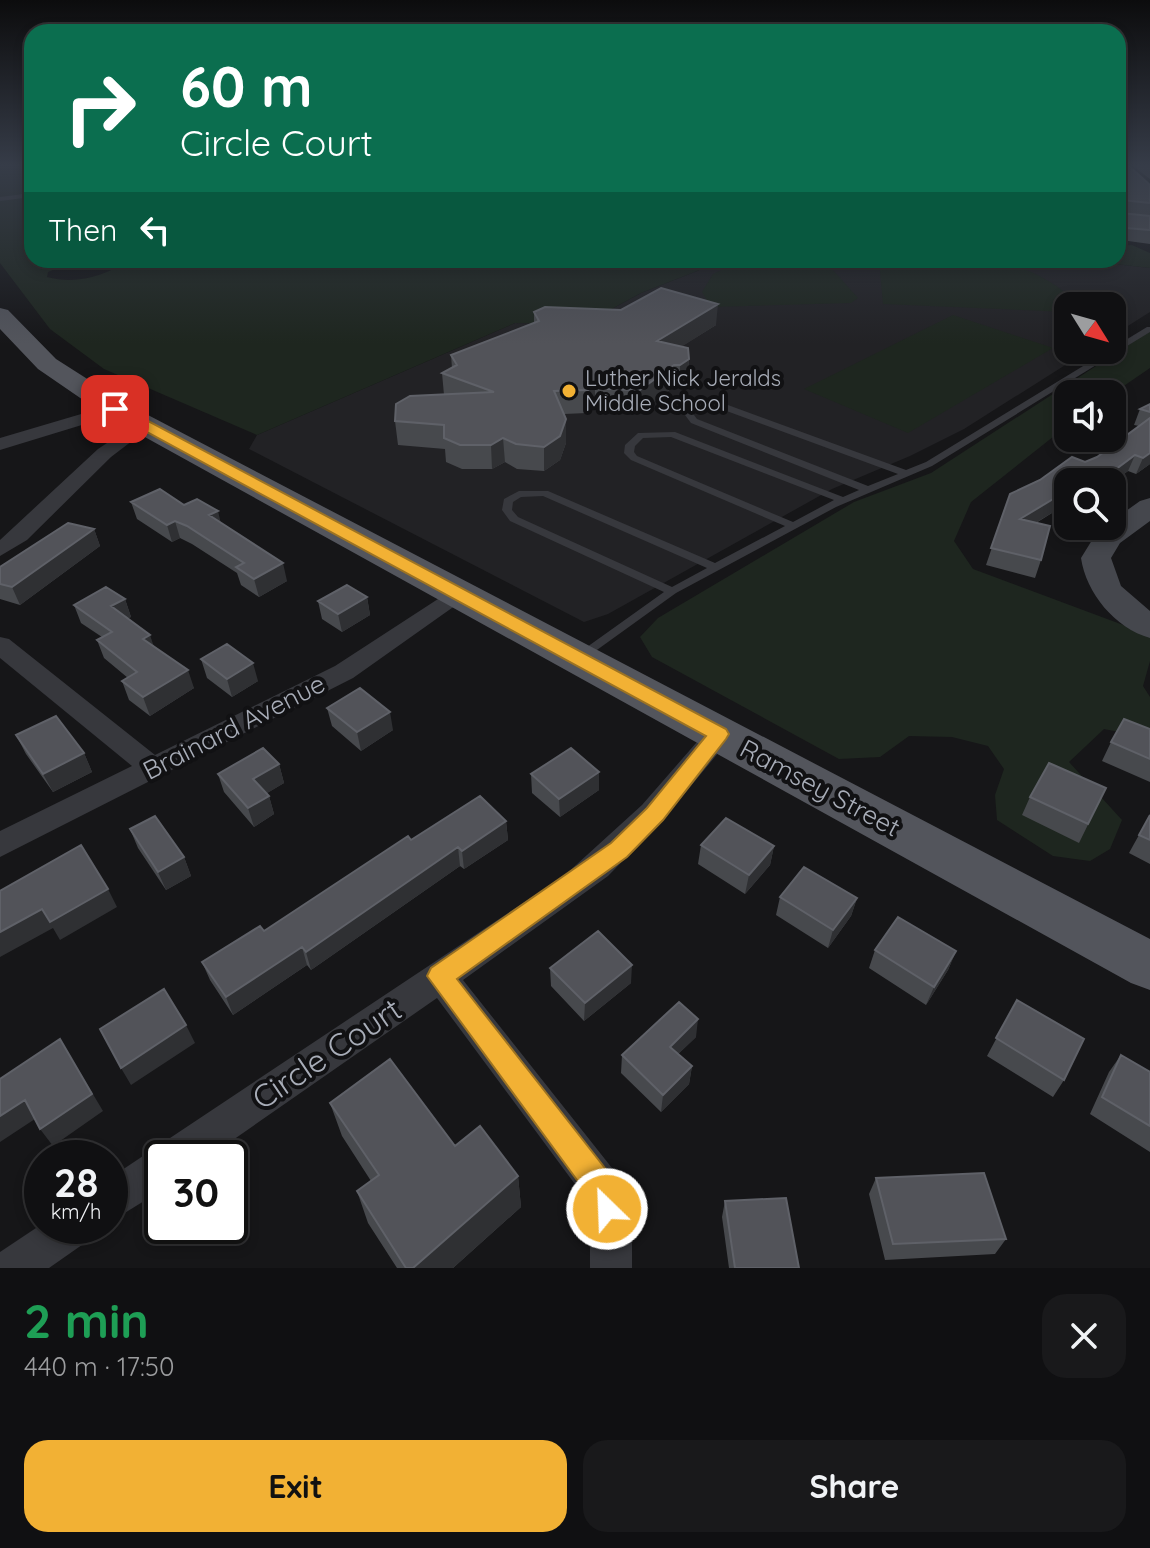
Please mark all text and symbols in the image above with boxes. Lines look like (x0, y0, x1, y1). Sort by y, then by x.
text: 60 m (180, 51, 313, 121)
icon: right (48, 56, 152, 160)
text: Circle Court (180, 120, 373, 165)
icon: left (133, 208, 177, 252)
text: Then (48, 211, 117, 249)
north arrow (1054, 292, 1126, 364)
map controls (1054, 292, 1126, 540)
place label: Luther Nick Jeralds Middle School (585, 364, 781, 417)
pin (81, 375, 149, 443)
button: sound (1054, 380, 1126, 452)
marker: Luther Nick Jeralds Middle School (560, 382, 578, 400)
icon: arrive (93, 387, 137, 431)
button: search (1054, 468, 1126, 540)
street label: Brainard Avenue (137, 666, 330, 787)
street label: Ramsey Street (734, 732, 906, 844)
street label: Circle Court (244, 989, 409, 1118)
speed limit sign: 30 (144, 1140, 248, 1244)
text: 28 (54, 1157, 98, 1207)
position arrow (565, 1167, 649, 1251)
text: km/h (51, 1199, 101, 1224)
text: 2 min (24, 1290, 149, 1350)
button: close (1042, 1294, 1126, 1378)
text: 440 m · 17:50 (24, 1350, 174, 1383)
button: Exit (24, 1440, 567, 1532)
button: Share (583, 1440, 1126, 1532)

